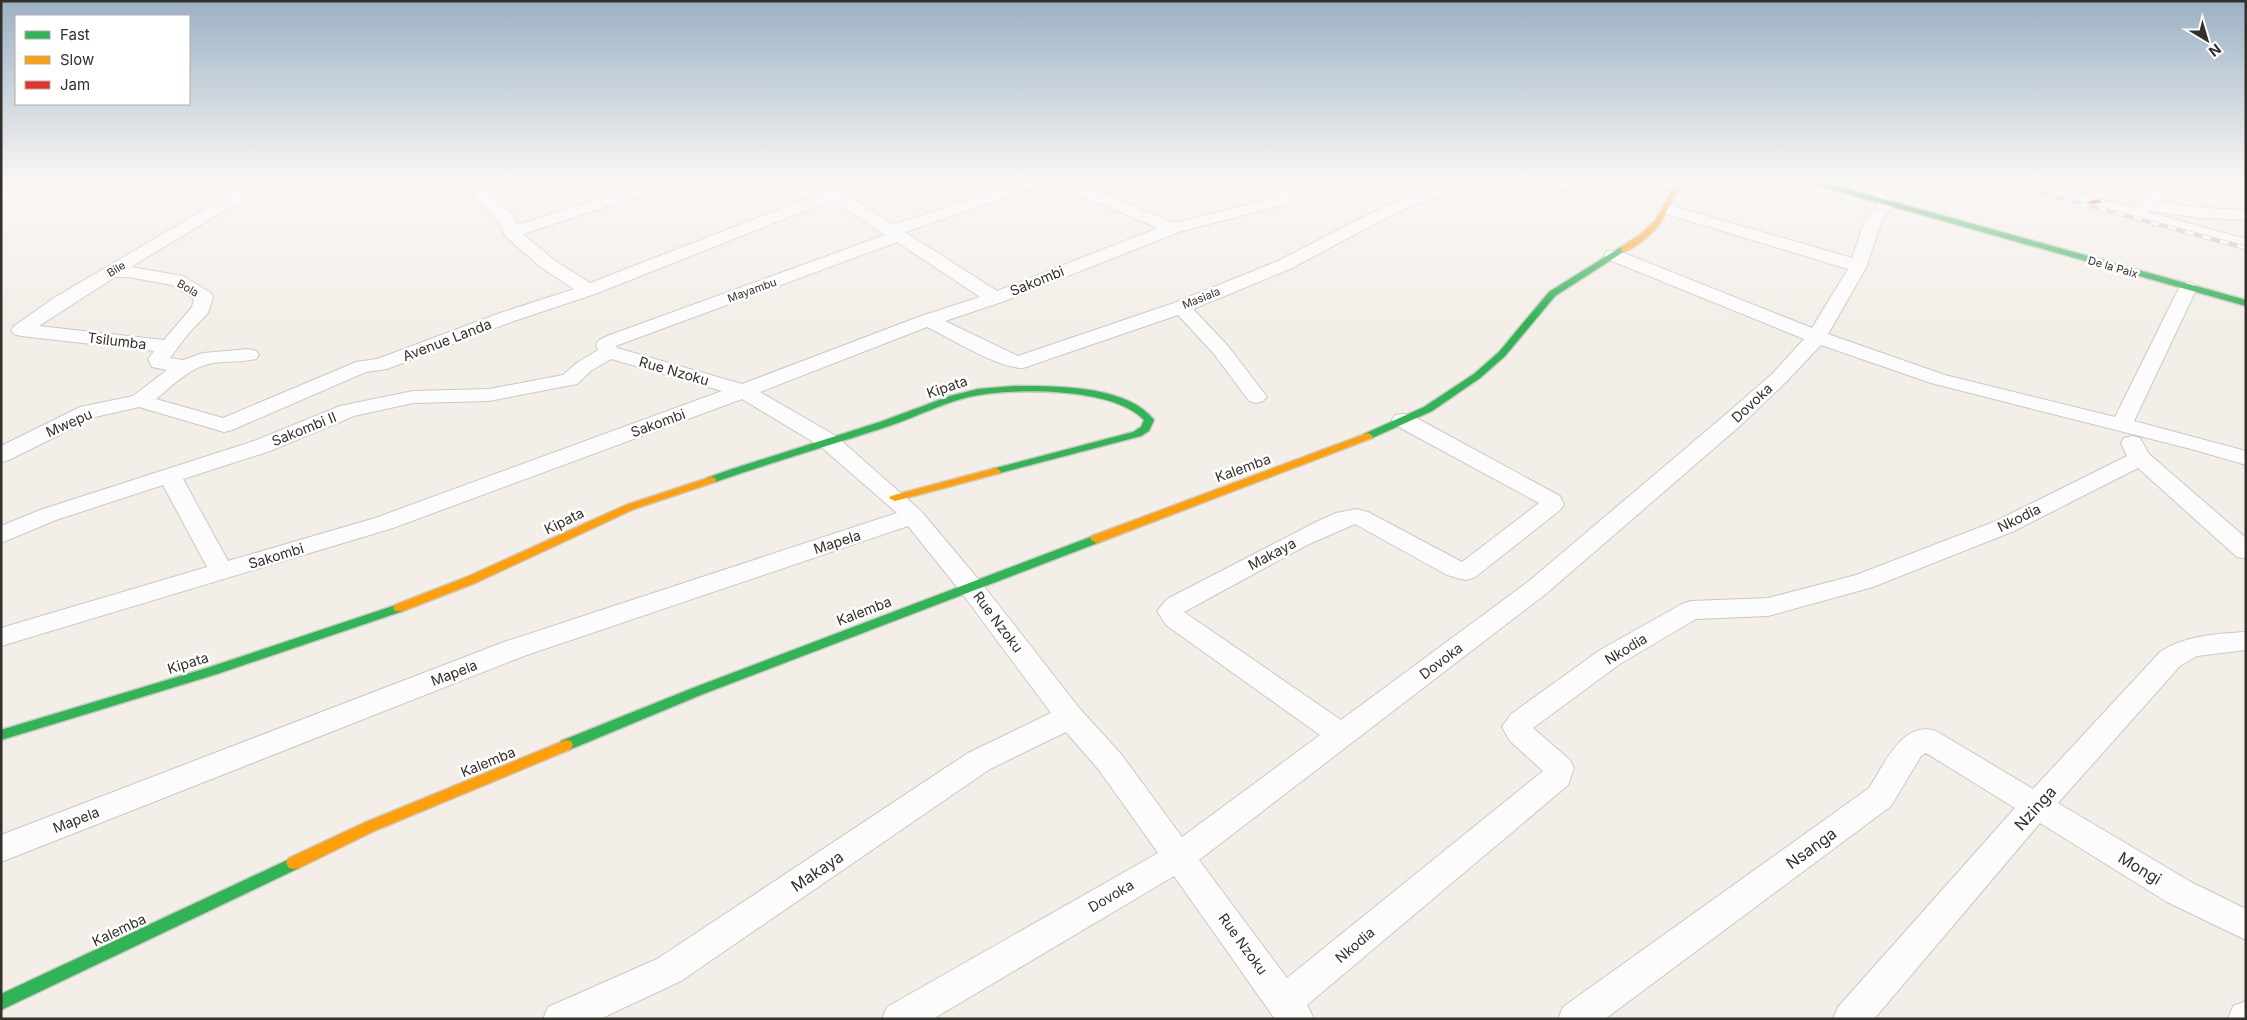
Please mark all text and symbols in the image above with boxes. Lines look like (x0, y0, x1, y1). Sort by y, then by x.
legend (15, 15, 190, 105)
north arrow (2182, 15, 2232, 65)
text: Fast (60, 25, 90, 44)
text: N (2206, 41, 2225, 61)
text: Slow (60, 50, 94, 69)
text: Jam (60, 75, 90, 94)
street label: De la Paix (2086, 253, 2140, 281)
street label: Bile (104, 258, 128, 280)
street label: Sakombi (1007, 262, 1066, 299)
street label: Mayambu (726, 275, 778, 305)
street label: Bola (175, 276, 201, 300)
street label: Masiala (1180, 284, 1222, 312)
street label: Avenue Landa (400, 315, 494, 364)
street label: Tsilumba (87, 328, 148, 353)
street label: Rue Nzoku (637, 352, 711, 389)
street label: Kipata (924, 372, 970, 401)
street label: Dovoka (1728, 379, 1776, 426)
street label: Mwepu (43, 405, 95, 440)
street label: Sakombi (628, 405, 687, 440)
street label: Sakombi II (269, 408, 339, 449)
street label: Kalemba (1213, 450, 1273, 485)
street label: Nkodia (1994, 500, 2043, 535)
street label: Kipata (541, 504, 586, 537)
street label: Mapela (811, 526, 863, 557)
street label: Makaya (1245, 534, 1298, 573)
street label: Sakombi (246, 539, 306, 572)
street label: Rue Nzoku (970, 588, 1027, 655)
street label: Kalemba (834, 592, 894, 629)
street label: Nkodia (1602, 629, 1650, 668)
street label: Dovoka (1416, 639, 1466, 682)
street label: Kipata (165, 648, 210, 677)
street label: Mapela (428, 656, 480, 689)
street label: Kalemba (458, 743, 518, 780)
street label: Nzinga (2010, 782, 2060, 834)
street label: Mapela (50, 803, 102, 836)
street label: Nsanga (1782, 823, 1840, 873)
street label: Makaya (787, 846, 847, 896)
street label: Mongi (2115, 847, 2165, 889)
street label: Dovoka (1085, 876, 1137, 915)
street label: Kalemba (89, 910, 149, 949)
street label: Rue Nzoku (1215, 910, 1271, 978)
street label: Nkodia (1332, 923, 1378, 966)

